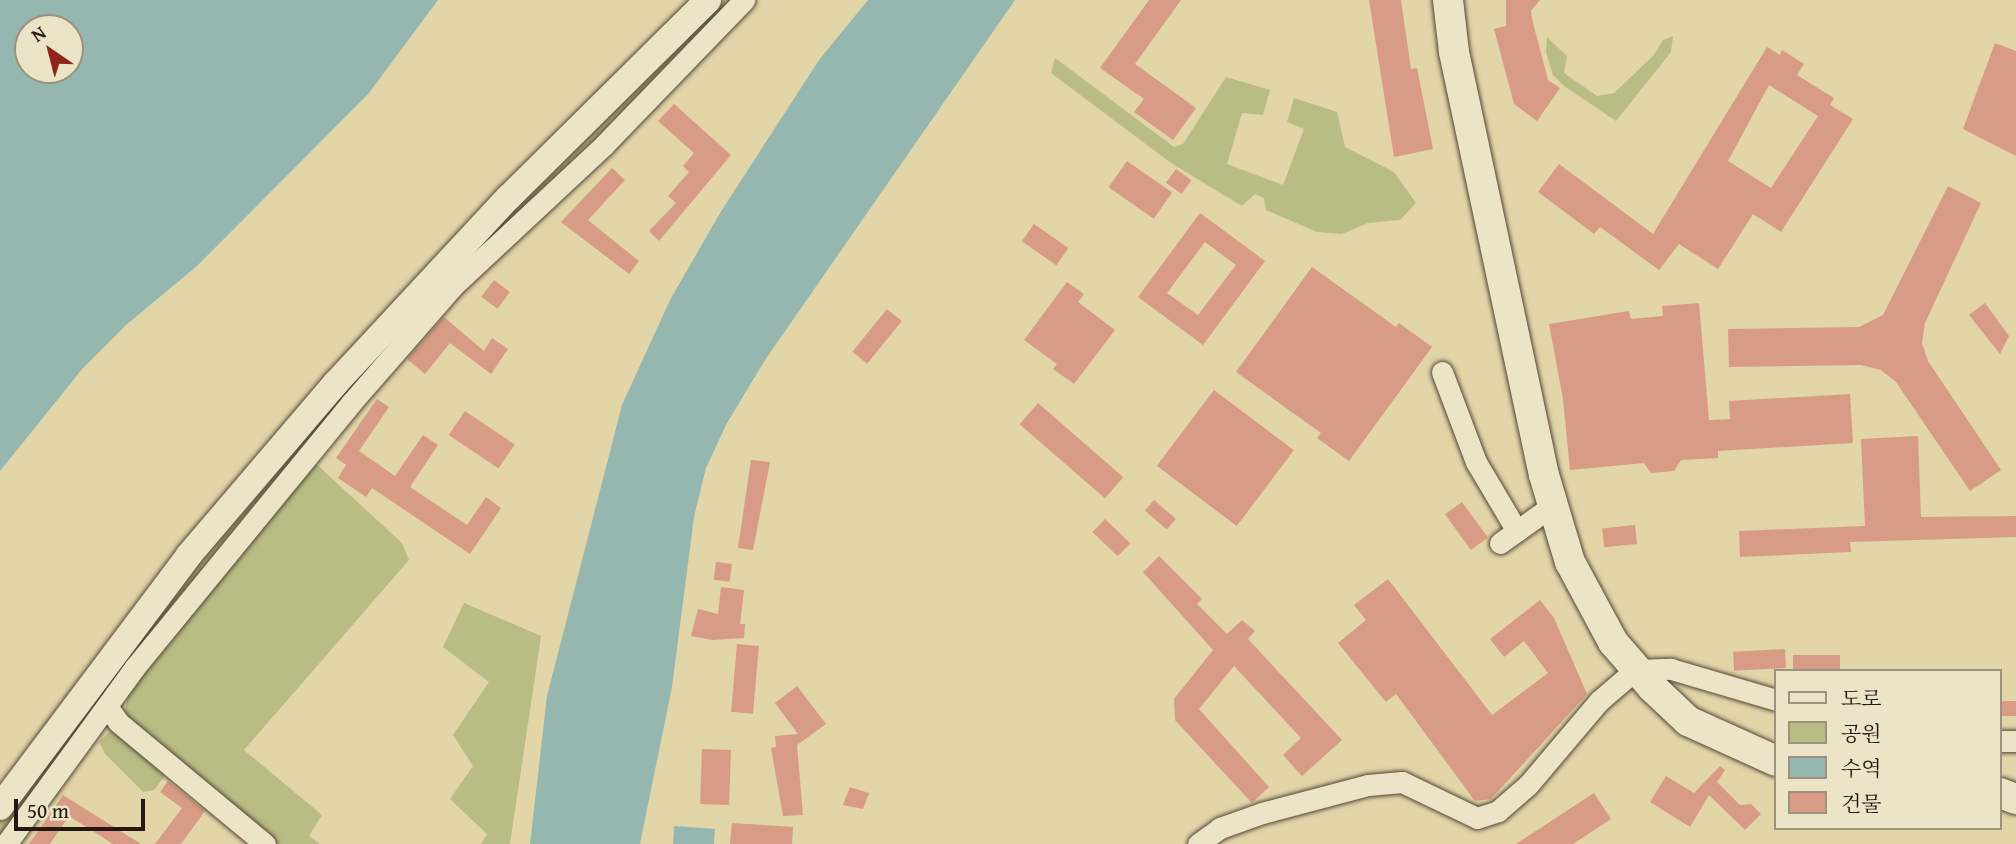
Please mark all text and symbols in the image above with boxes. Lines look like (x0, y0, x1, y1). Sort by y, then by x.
north arrow (14, 14, 84, 84)
text: N (25, 18, 51, 49)
legend (1774, 669, 2002, 830)
text: 도로 (1841, 683, 1882, 714)
text: 공원 (1841, 718, 1882, 749)
text: 수역 (1841, 753, 1882, 784)
scale bar (18, 784, 149, 828)
text: 건물 (1841, 788, 1882, 819)
text: 50 m (27, 795, 69, 826)

